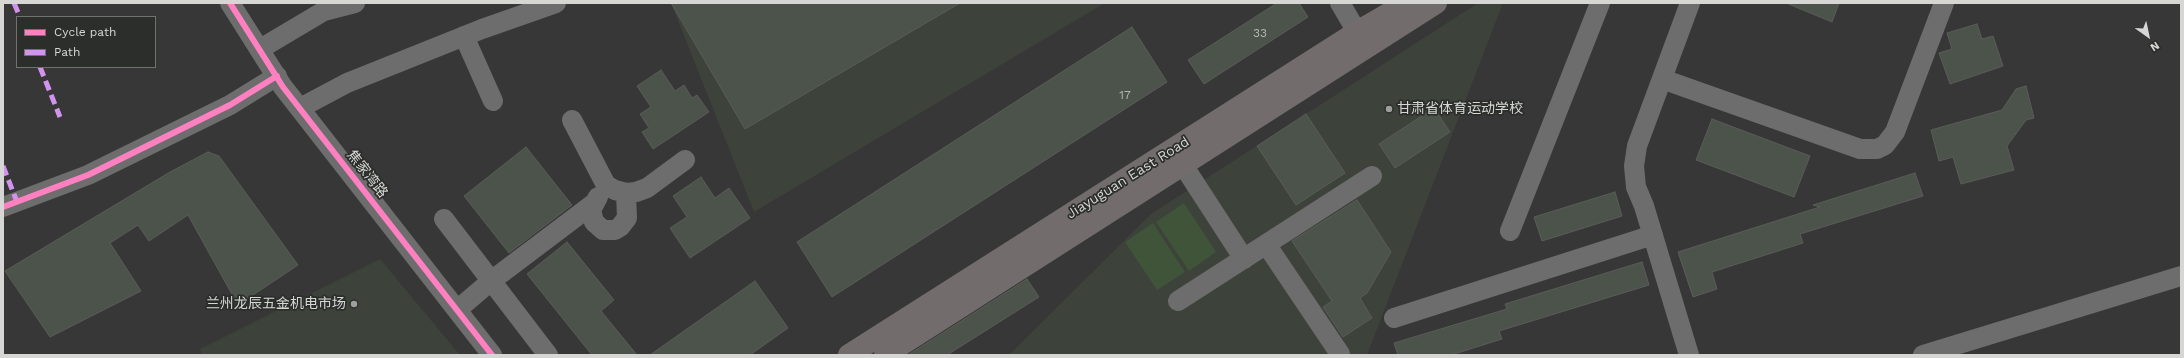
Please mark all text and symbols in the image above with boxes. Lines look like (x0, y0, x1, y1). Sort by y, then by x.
legend (16, 16, 156, 68)
north arrow (2128, 16, 2168, 56)
text: Cycle path (54, 25, 116, 39)
house number: 33 (1253, 26, 1267, 40)
text: N (2148, 39, 2162, 54)
text: Path (54, 45, 80, 59)
house number: 17 (1119, 88, 1131, 102)
place label: 甘肃省体育运动学校 (1397, 101, 1523, 117)
marker: 甘肃省体育运动学校 (1384, 104, 1394, 114)
street label: Jiayuguan East Road (1064, 133, 1192, 223)
street label: 焦家湾路 (343, 147, 391, 201)
place label: 兰州龙辰五金机电市场 (206, 296, 346, 312)
marker: 兰州龙辰五金机电市场 (349, 299, 359, 309)

